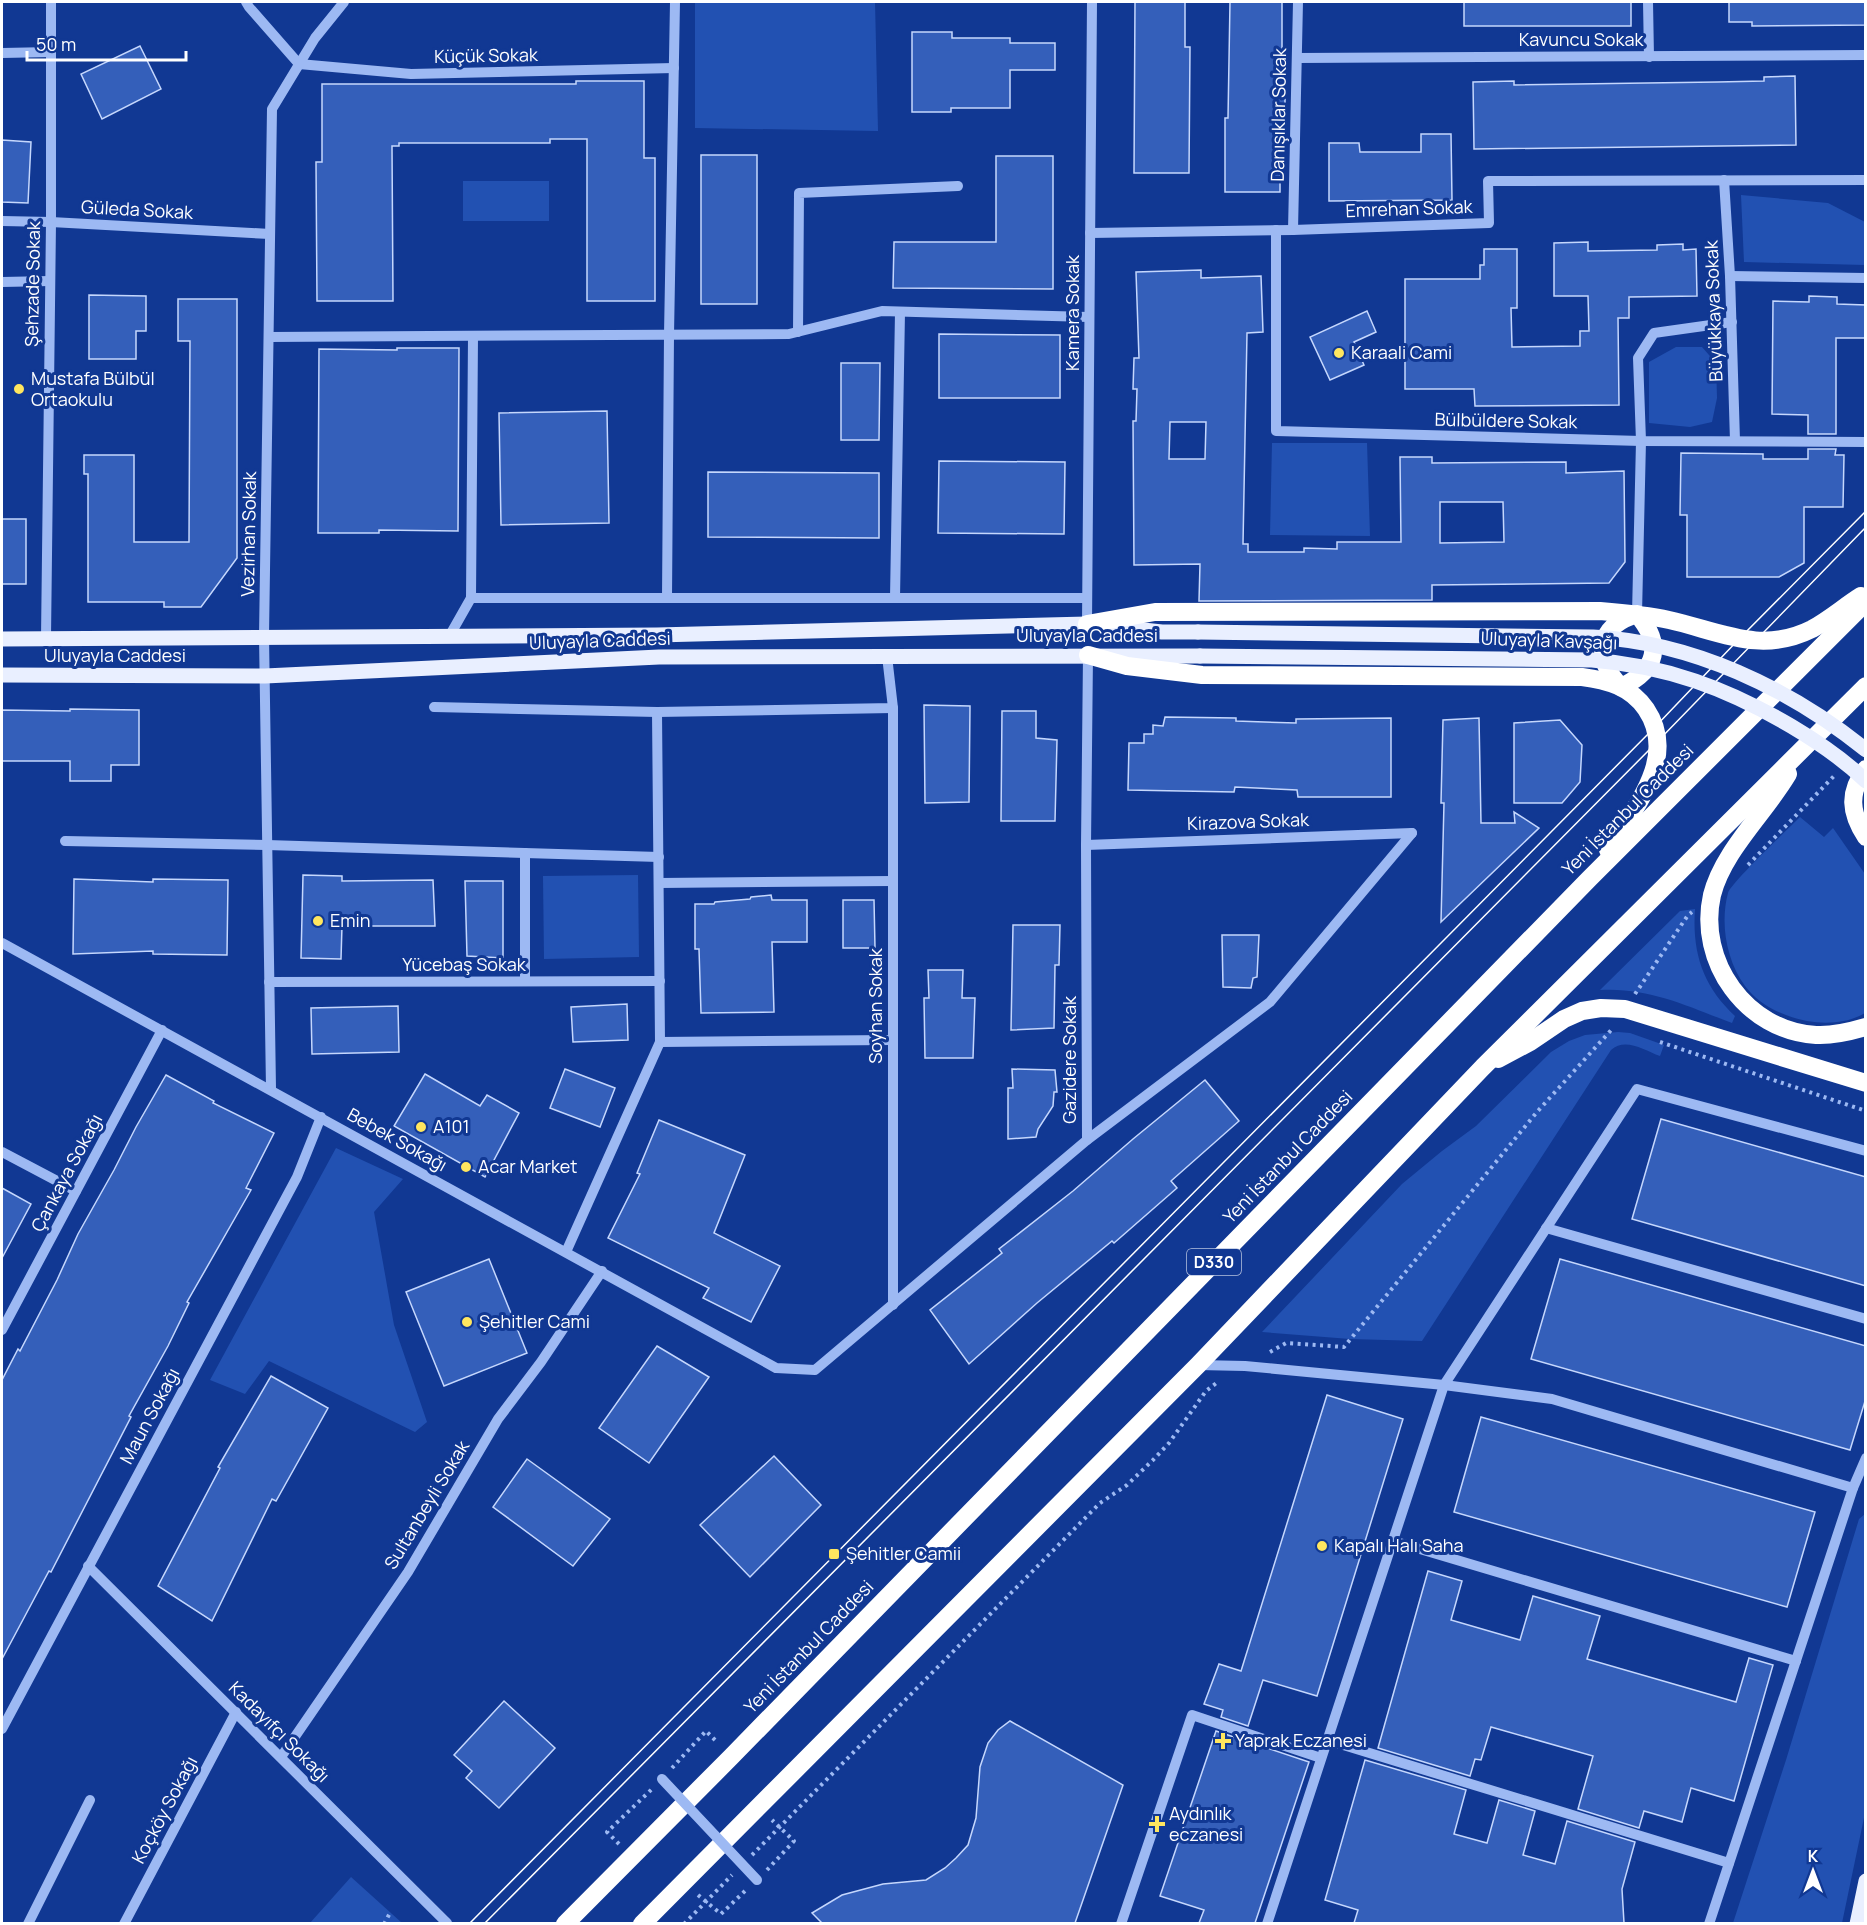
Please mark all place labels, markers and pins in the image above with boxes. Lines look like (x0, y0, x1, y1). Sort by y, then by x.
place label: Karaali Cami (1351, 340, 1452, 364)
marker: Karaali Cami (1332, 346, 1346, 360)
place label: Mustafa Bülbül Ortaokulu (31, 366, 155, 411)
marker: Mustafa Bülbül Ortaokulu (12, 382, 26, 396)
place label: Emin (330, 908, 370, 932)
marker: Emin (311, 914, 325, 928)
place label: A101 (433, 1114, 469, 1138)
marker: A101 (414, 1120, 428, 1134)
place label: Acar Market (478, 1154, 578, 1178)
marker: Acar Market (459, 1160, 473, 1174)
place label: Şehitler Cami (479, 1309, 590, 1333)
marker: Şehitler Cami (460, 1315, 474, 1329)
place label: Kapalı Halı Saha (1334, 1533, 1463, 1557)
marker: Kapalı Halı Saha (1315, 1539, 1329, 1553)
place label: Şehitler Camii (846, 1541, 961, 1565)
marker: Şehitler Camii (827, 1547, 841, 1561)
place label: Yaprak Eczanesi (1235, 1728, 1367, 1752)
marker: Yaprak Eczanesi (1216, 1734, 1230, 1748)
place label: Aydınlık eczanesi (1169, 1801, 1243, 1846)
marker: Aydınlık eczanesi (1150, 1817, 1164, 1831)

